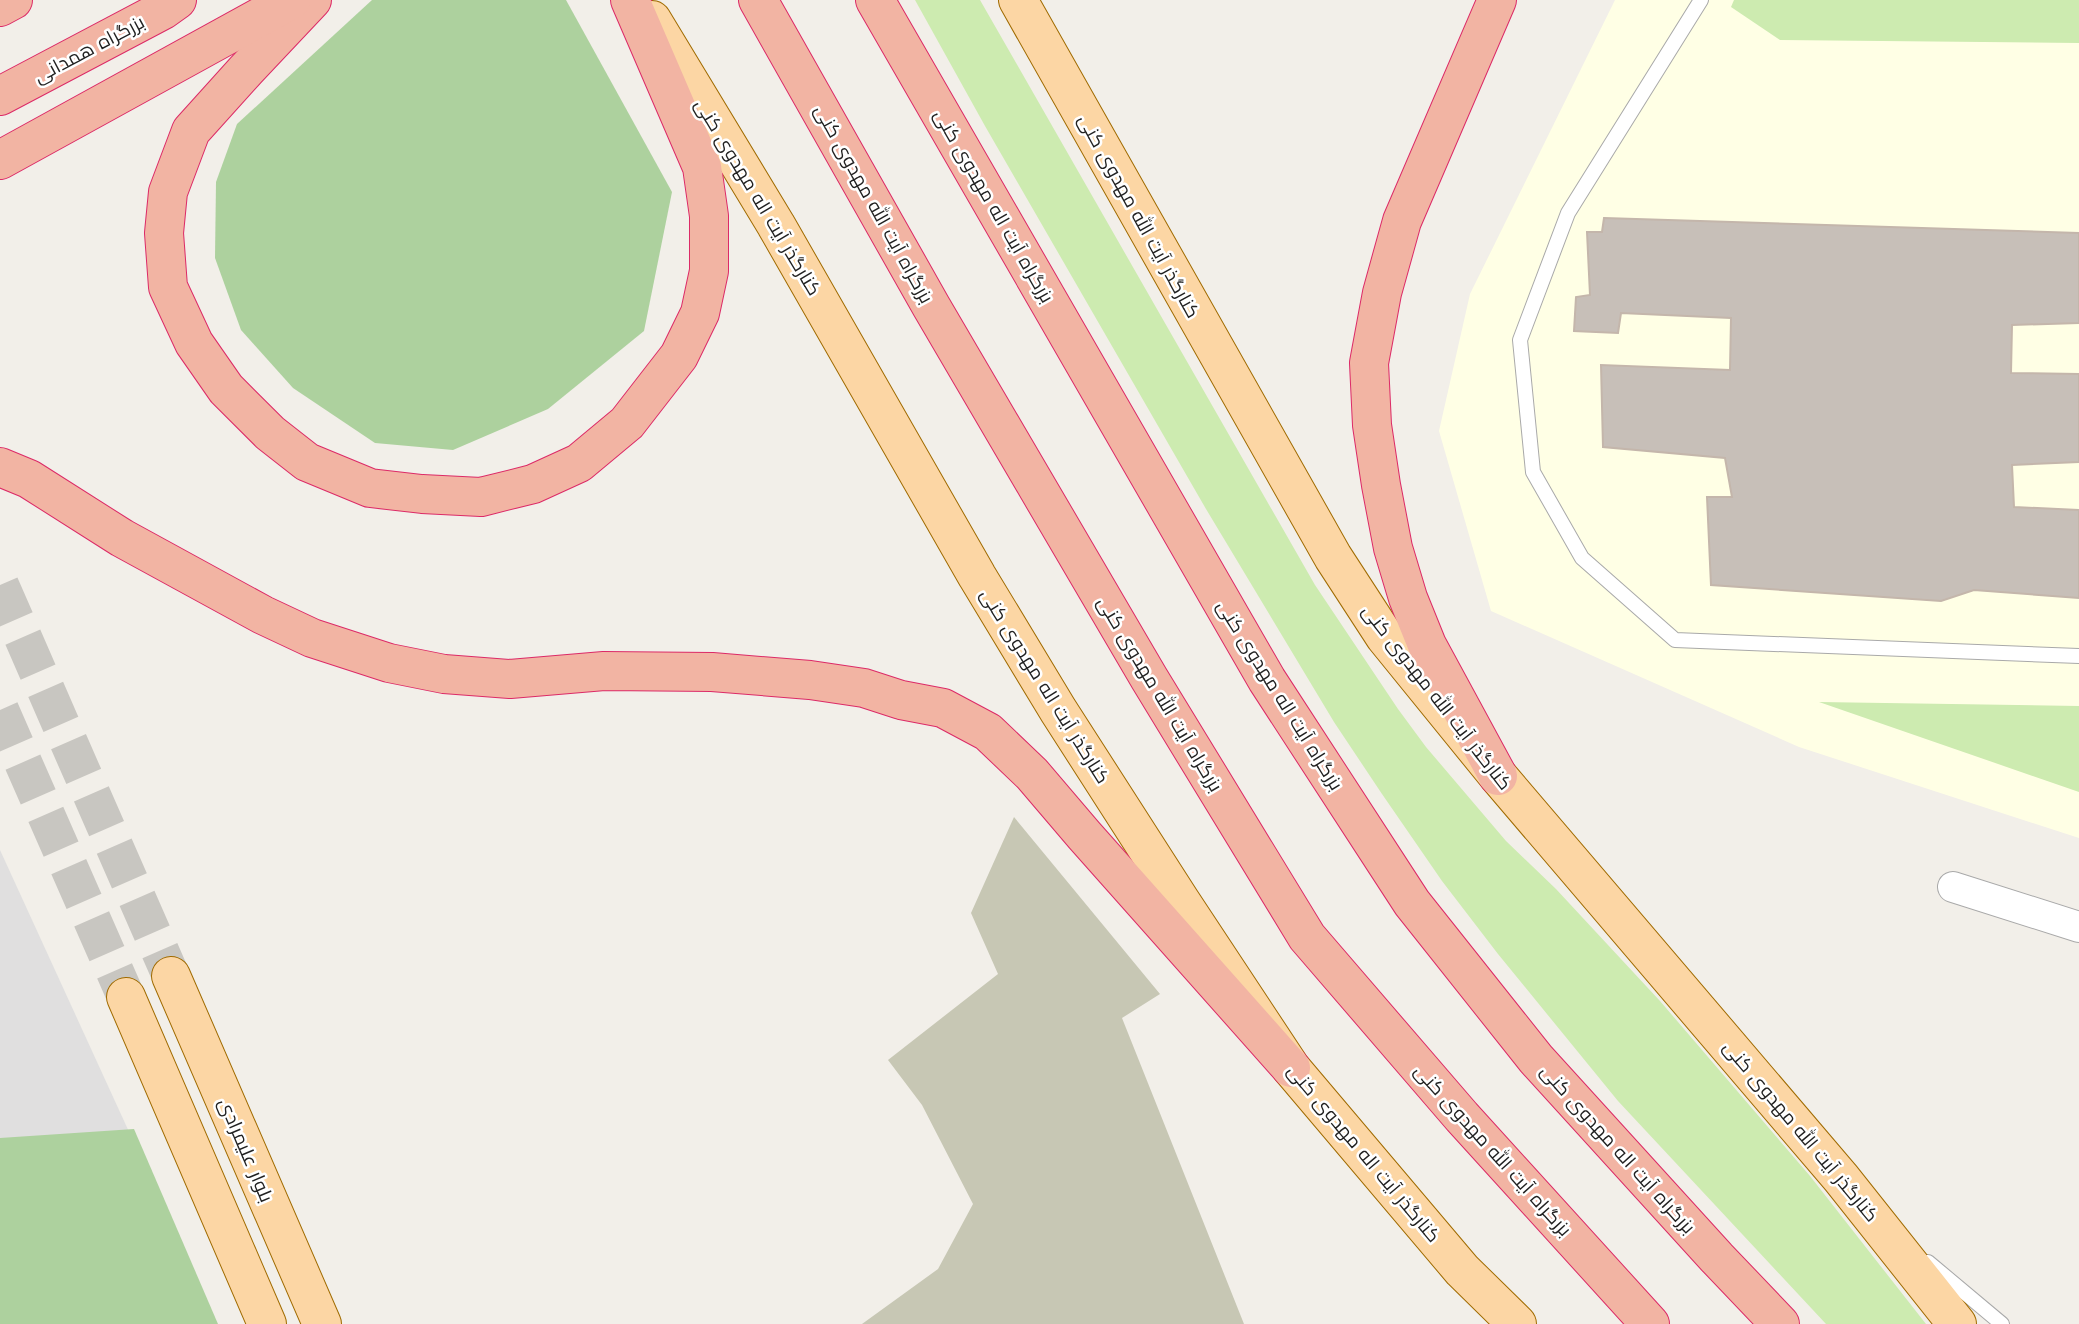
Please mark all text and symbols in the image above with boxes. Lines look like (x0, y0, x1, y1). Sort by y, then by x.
street label: بزرگراه همدانی (30, 10, 148, 88)
street label: کنارگذر آیت اله مهدوی کنی (690, 94, 826, 300)
street label: بزرگراه آیت الله مهدوی کنی (810, 100, 939, 307)
street label: بزرگراه آیت اله مهدوی کنی (929, 105, 1059, 307)
street label: کنارگذر آیت الله مهدوی کنی (1073, 110, 1206, 322)
street label: کنارگذر آیت اله مهدوی کنی (975, 584, 1115, 788)
street label: بزرگراه آیت الله مهدوی کنی (1093, 592, 1228, 796)
street label: بزرگراه آیت اله مهدوی کنی (1212, 596, 1348, 794)
street label: کنارگذر آیت الله مهدوی کنی (1357, 599, 1517, 794)
street label: کنارگذر آیت الله مهدوی کنی (1718, 1035, 1884, 1226)
street label: بزرگراه آیت الله مهدوی کنی (1410, 1058, 1577, 1241)
street label: کنارگذر آیت اله مهدوی کنی (1283, 1059, 1445, 1247)
street label: بزرگراه آیت اله مهدوی کنی (1536, 1060, 1700, 1238)
street label: بلوار علیمرادی (214, 1094, 278, 1206)

